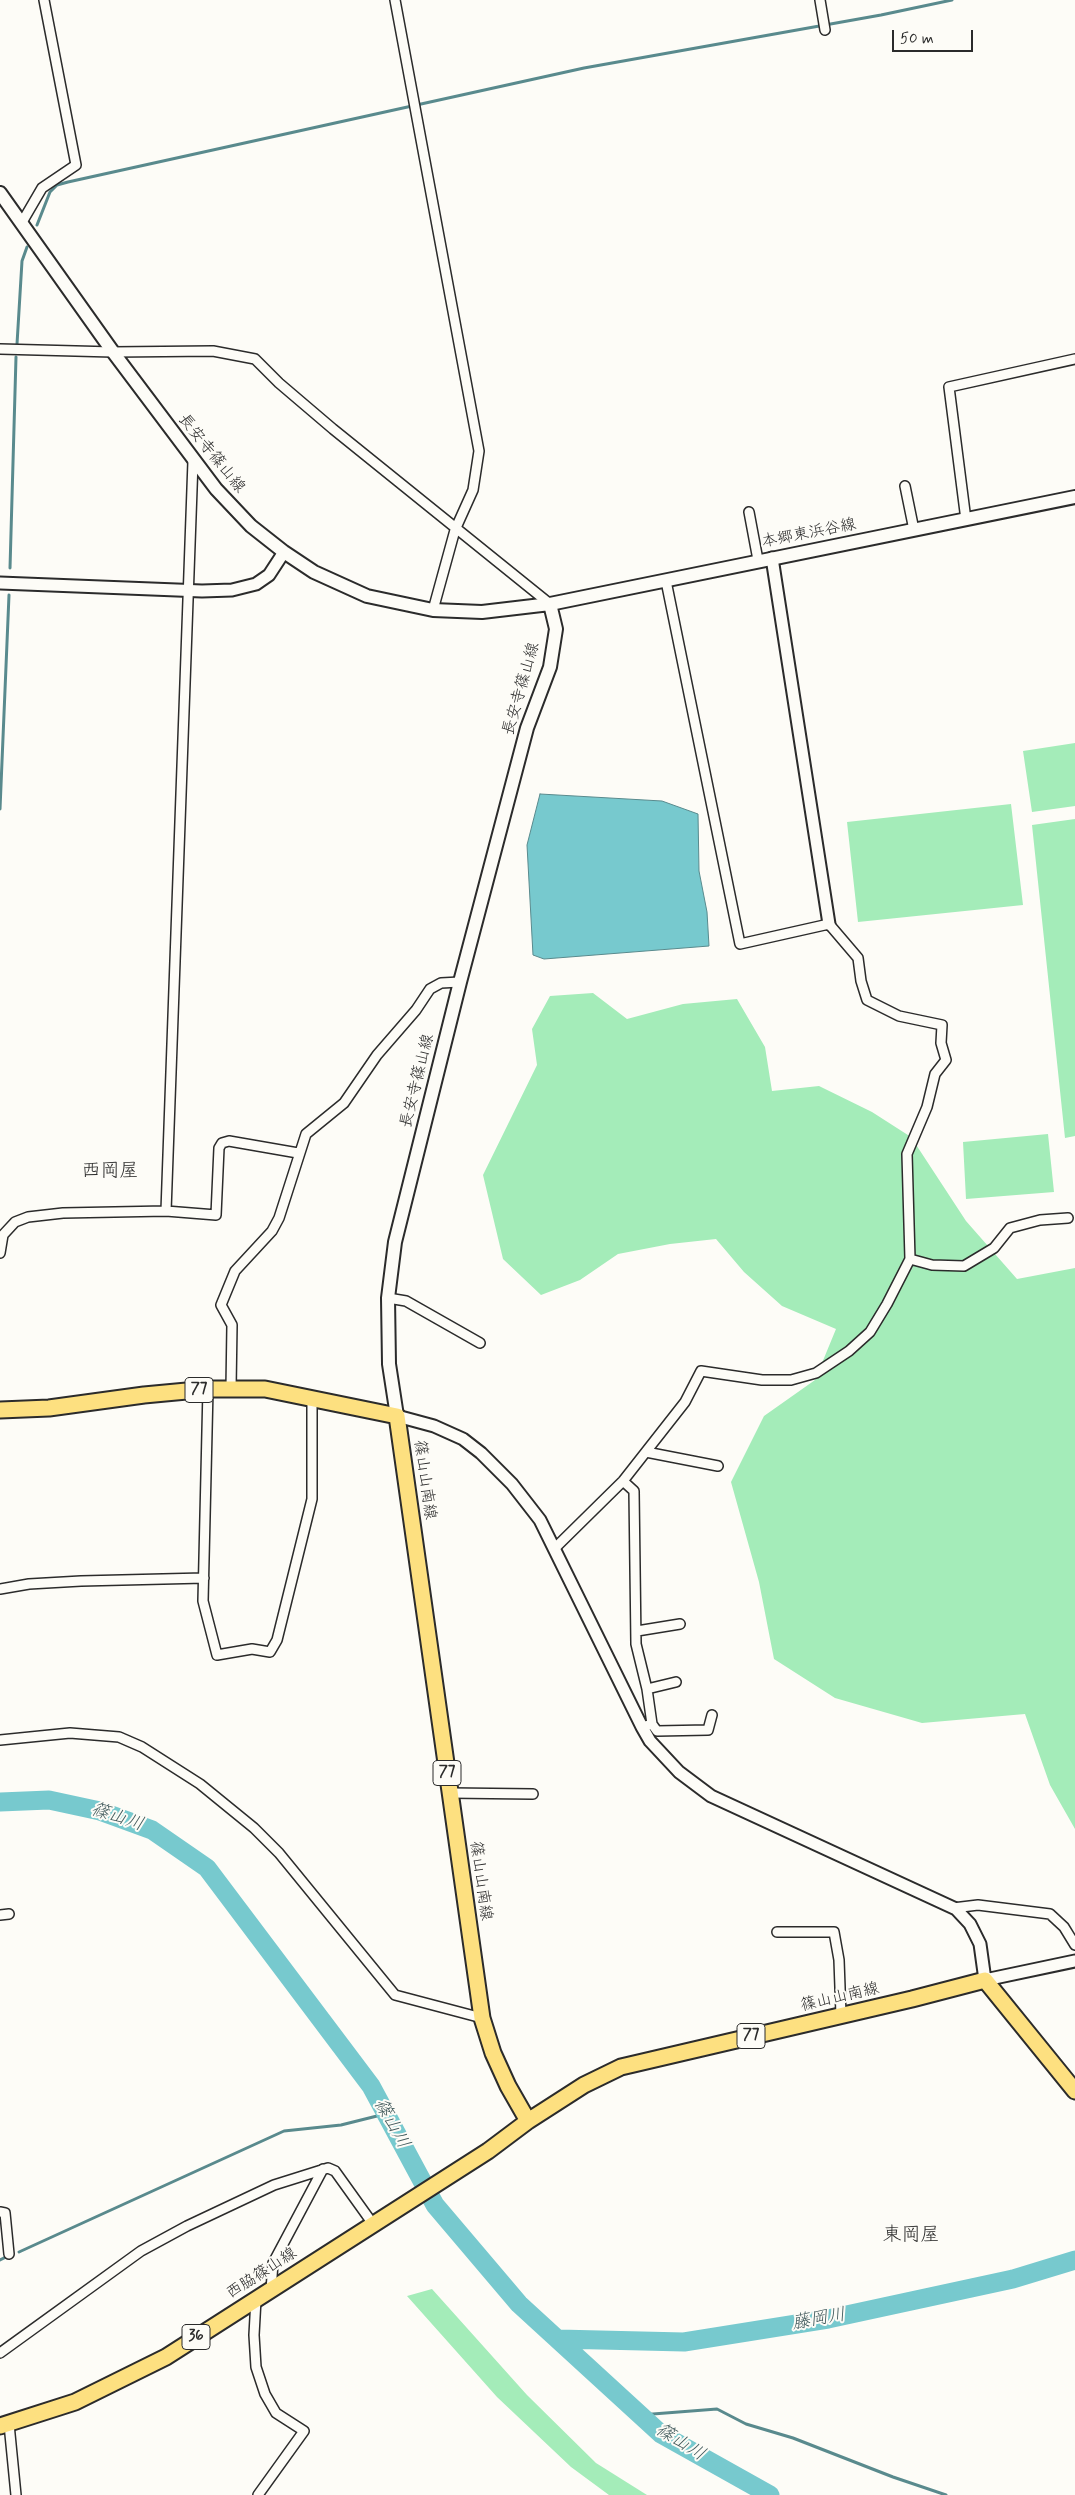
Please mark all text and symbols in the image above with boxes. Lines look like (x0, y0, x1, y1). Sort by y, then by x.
scale bar (895, 20, 976, 52)
text: 50 m (900, 29, 934, 49)
street label: 長安寺篠山線 (173, 411, 249, 497)
street label: 本郷東浜谷線 (760, 515, 858, 553)
street label: 長安寺篠山線 (500, 640, 544, 738)
street label: 長安寺篠山線 (397, 1032, 439, 1130)
district label: 西岡屋 (82, 1161, 138, 1183)
road number: 77 (185, 1378, 213, 1402)
street label: 篠山山南線 (409, 1439, 439, 1521)
road number: 77 (433, 1760, 461, 1786)
water label: 篠山川 (88, 1799, 146, 1837)
street label: 篠山山南線 (465, 1840, 495, 1922)
street label: 篠山山南線 (799, 1980, 881, 2016)
road number: 77 (737, 2024, 765, 2048)
water label: 篠山川 (368, 2095, 414, 2153)
district label: 東岡屋 (883, 2225, 939, 2247)
street label: 西脇篠山線 (223, 2244, 301, 2304)
water label: 藤岡川 (791, 2305, 847, 2335)
road number: 36 (182, 2324, 210, 2350)
water label: 篠山川 (651, 2420, 709, 2466)

